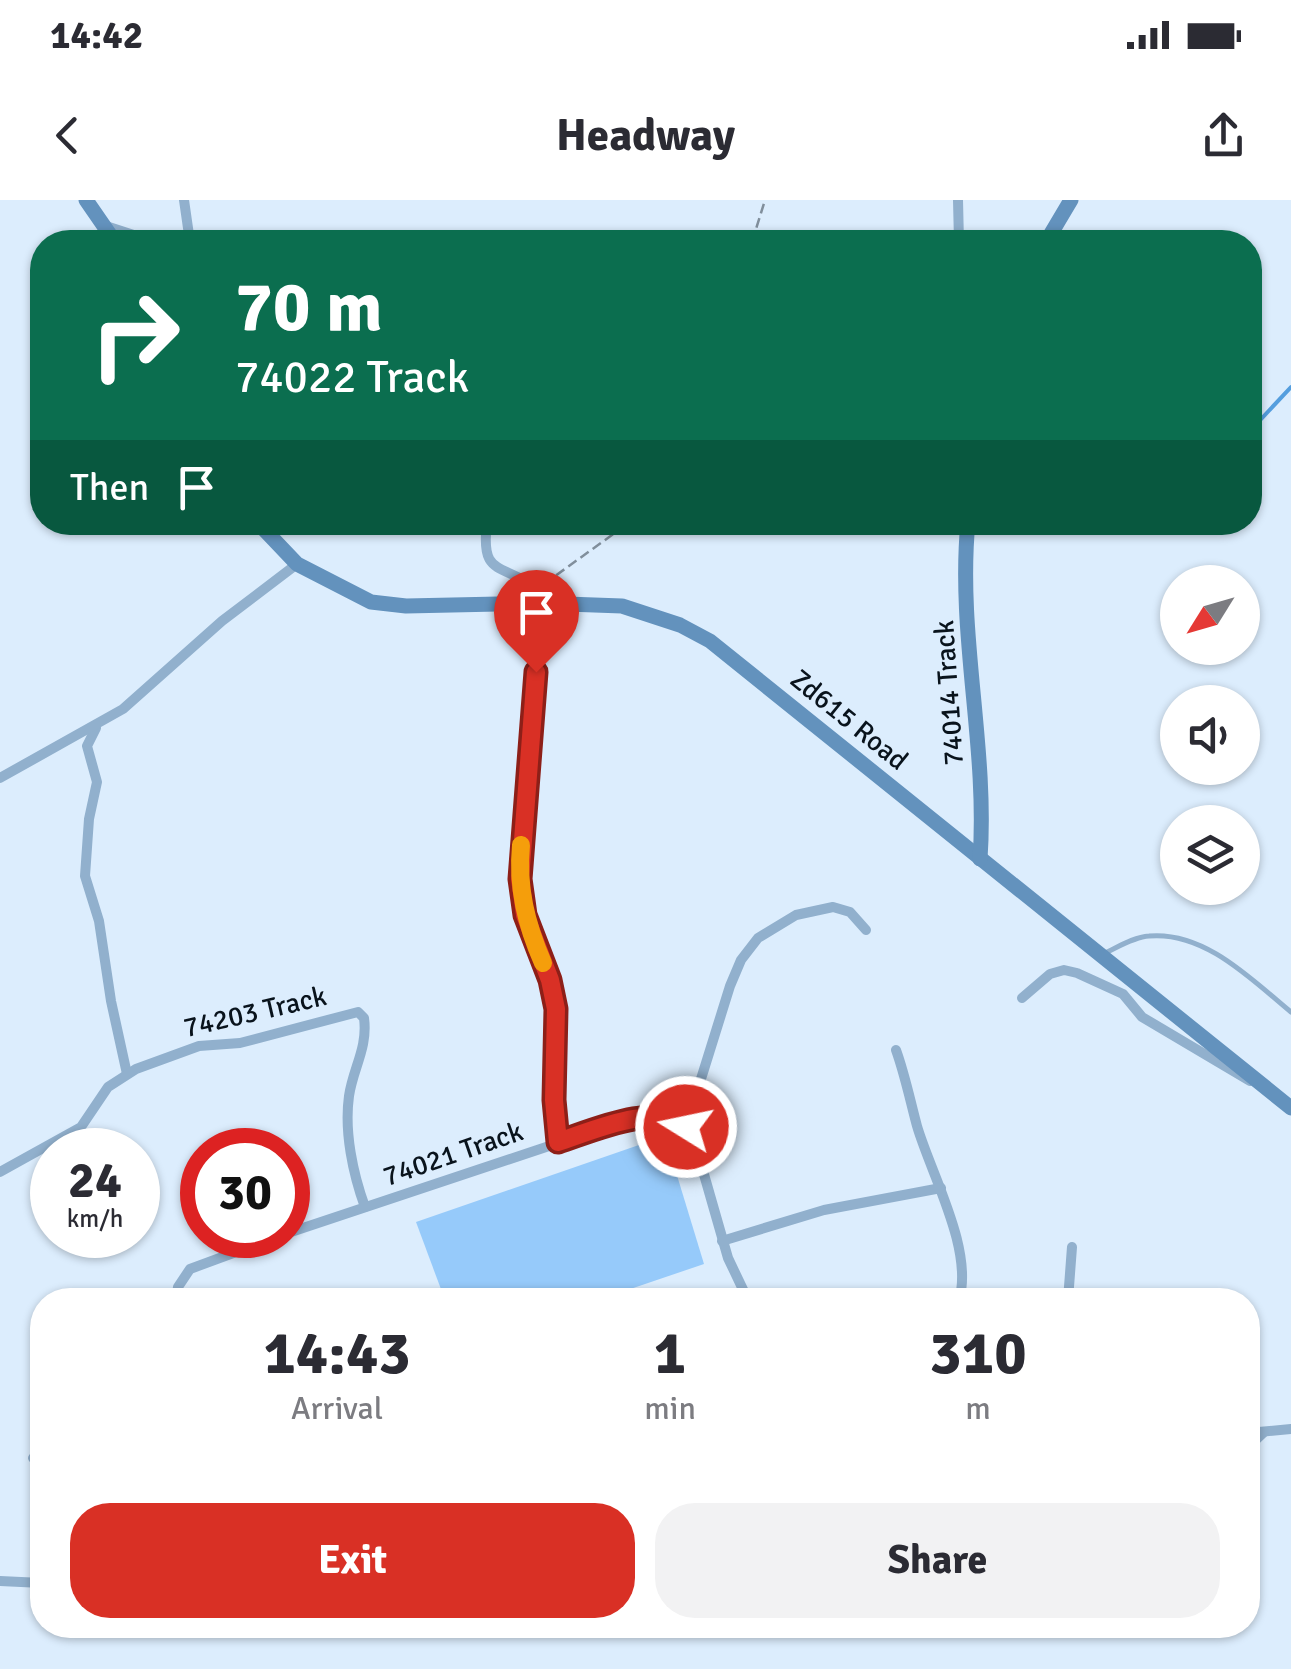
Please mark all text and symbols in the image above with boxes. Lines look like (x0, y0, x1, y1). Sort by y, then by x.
text: 14:42 (50, 12, 143, 59)
icon: back (40, 108, 95, 163)
text: Headway (556, 108, 735, 163)
icon: share (1196, 108, 1251, 163)
text: 70 m (235, 264, 383, 350)
icon: right (70, 270, 200, 400)
text: 74022 Track (235, 350, 469, 405)
icon: arrive (169, 460, 224, 515)
text: Then (70, 464, 149, 511)
north arrow (1160, 565, 1260, 665)
map controls (1160, 565, 1260, 905)
pin (494, 570, 579, 673)
icon: arrive (509, 585, 564, 640)
street label: 74014 Track (927, 619, 971, 767)
street label: Zd615 Road (783, 662, 915, 778)
button: sound (1160, 685, 1260, 785)
button: layers (1160, 805, 1260, 905)
street label: 74203 Track (180, 979, 330, 1045)
position arrow (634, 1075, 738, 1179)
street label: 74021 Track (379, 1114, 527, 1194)
speed limit sign: 30 (180, 1128, 310, 1258)
text: 24 (68, 1150, 122, 1212)
text: km/h (67, 1203, 123, 1234)
text: 14:43 (263, 1317, 411, 1391)
text: 1 (654, 1317, 686, 1391)
text: 310 (929, 1317, 1027, 1391)
text: Arrival (291, 1389, 383, 1428)
text: min (644, 1389, 696, 1428)
text: m (965, 1389, 991, 1428)
button: Exit (70, 1503, 635, 1618)
button: Share (655, 1503, 1220, 1618)

